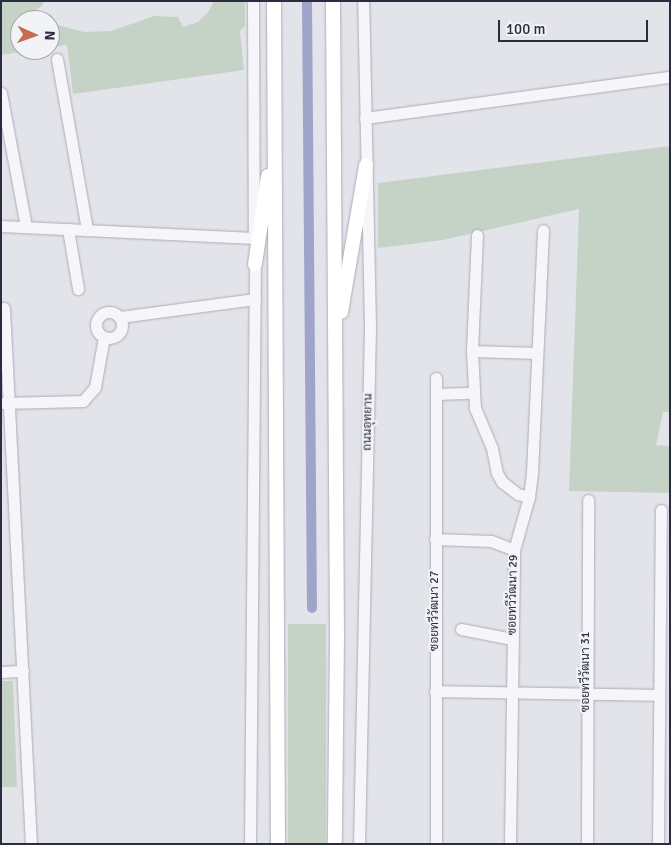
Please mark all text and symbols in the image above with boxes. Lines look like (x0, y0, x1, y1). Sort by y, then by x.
north arrow (10, 10, 60, 60)
scale bar (501, 10, 651, 42)
text: 100 m (506, 20, 546, 38)
text: N (41, 30, 58, 41)
street label: ถนนอุทยาน (360, 393, 376, 451)
street label: ซอยทวีวัฒนา 29 (505, 555, 521, 635)
street label: ซอยทวีวัฒนา 27 (428, 571, 442, 651)
street label: ซอยทวีวัฒนา 31 (579, 632, 593, 712)

